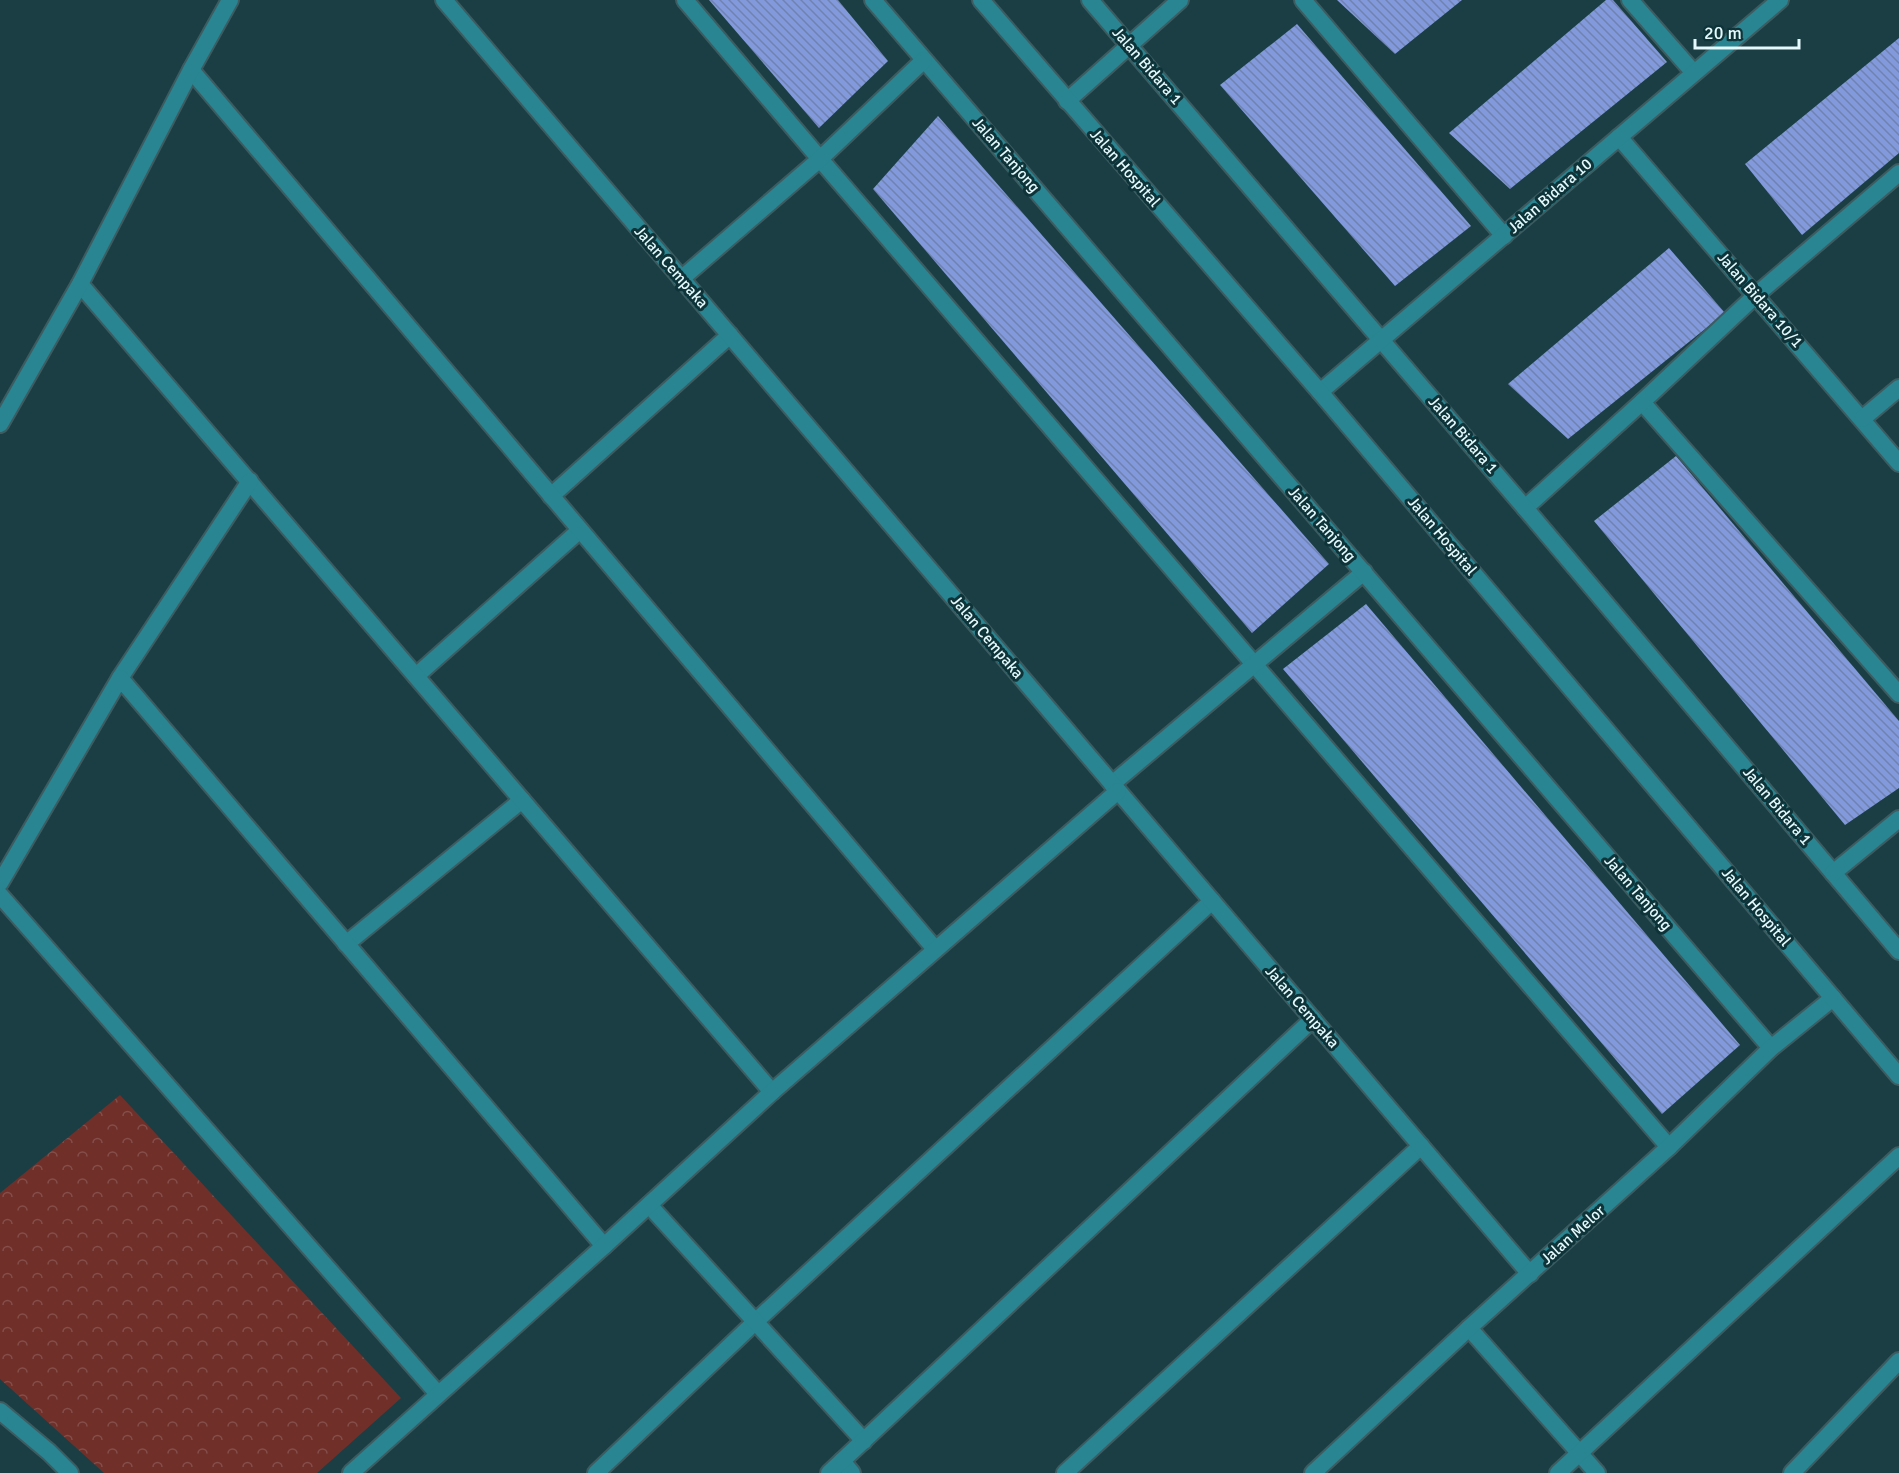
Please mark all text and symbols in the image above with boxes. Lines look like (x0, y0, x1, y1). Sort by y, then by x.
scale bar (1695, 12, 1798, 50)
text: 20 m (1704, 22, 1742, 44)
street label: Jalan Bidara 1 (1108, 23, 1186, 109)
street label: Jalan Tanjong (968, 113, 1044, 197)
street label: Jalan Hospital (1086, 125, 1165, 211)
street label: Jalan Bidara 10 (1504, 154, 1596, 238)
street label: Jalan Cempaka (630, 222, 712, 312)
street label: Jalan Bidara 10/1 (1713, 248, 1807, 352)
street label: Jalan Bidara 1 (1424, 392, 1502, 478)
street label: Jalan Tanjong (1284, 482, 1360, 566)
street label: Jalan Hospital (1403, 492, 1481, 580)
street label: Jalan Cempaka (946, 591, 1028, 683)
street label: Jalan Bidara 1 (1738, 763, 1816, 849)
street label: Jalan Tanjong (1600, 851, 1676, 935)
street label: Jalan Hospital (1717, 863, 1795, 951)
street label: Jalan Cempaka (1261, 962, 1343, 1052)
street label: Jalan Melor (1537, 1201, 1609, 1269)

